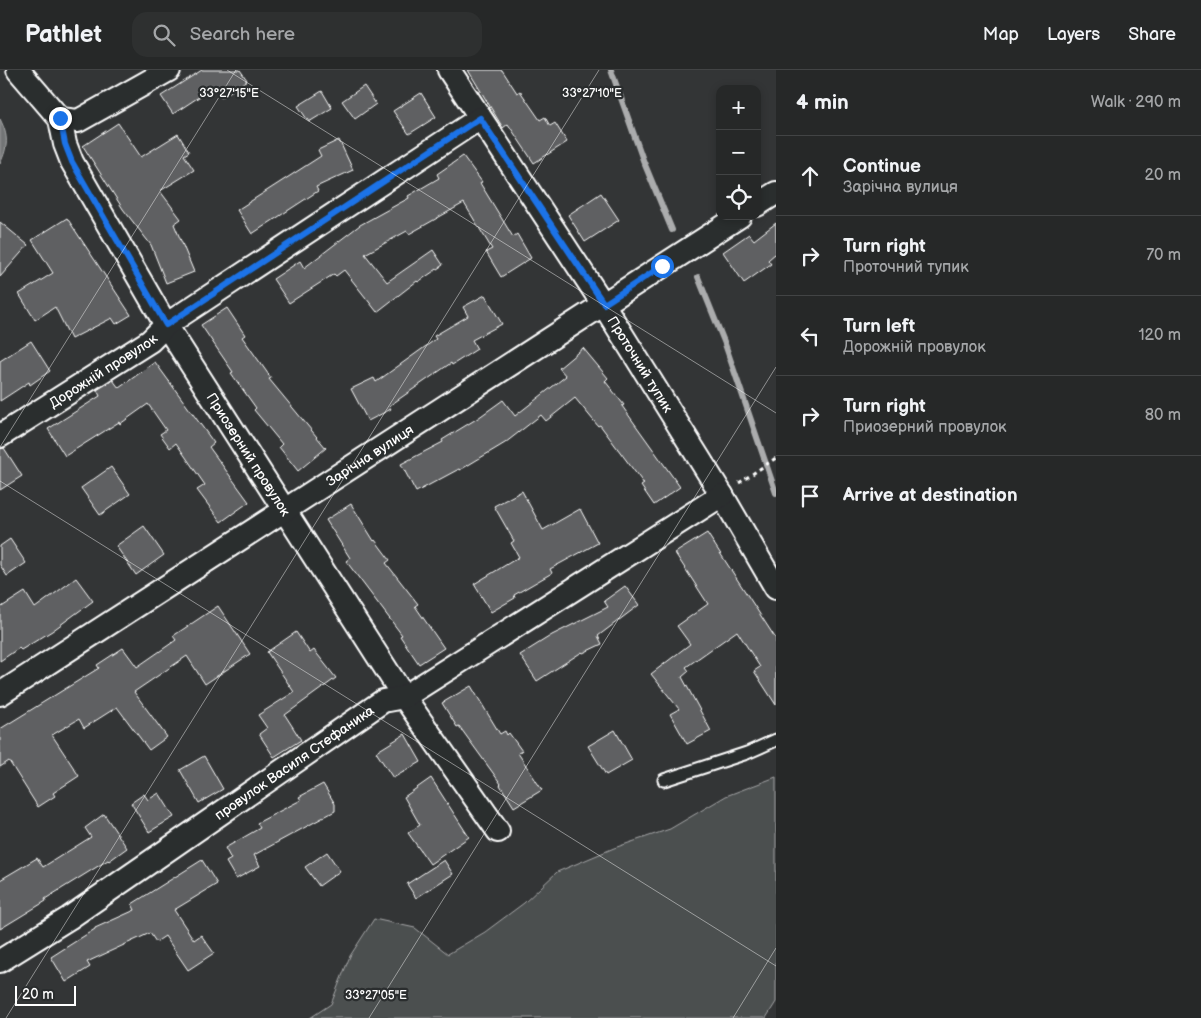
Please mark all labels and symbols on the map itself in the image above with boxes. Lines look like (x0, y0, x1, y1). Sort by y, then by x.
text: 33°27'15"E (199, 86, 259, 101)
text: 33°27'10"E (562, 86, 622, 101)
route end (49, 107, 72, 130)
route start (651, 255, 674, 278)
street label: Проточний тупик (604, 313, 677, 416)
street label: Дорожній провулок (46, 330, 161, 411)
street label: Приозерний провулок (203, 389, 295, 520)
street label: Зарічна вулиця (323, 421, 417, 490)
street label: провулок Василя Стефаника (211, 701, 378, 823)
scale bar (15, 983, 76, 1006)
text: 33°27'05"E (345, 988, 407, 1003)

